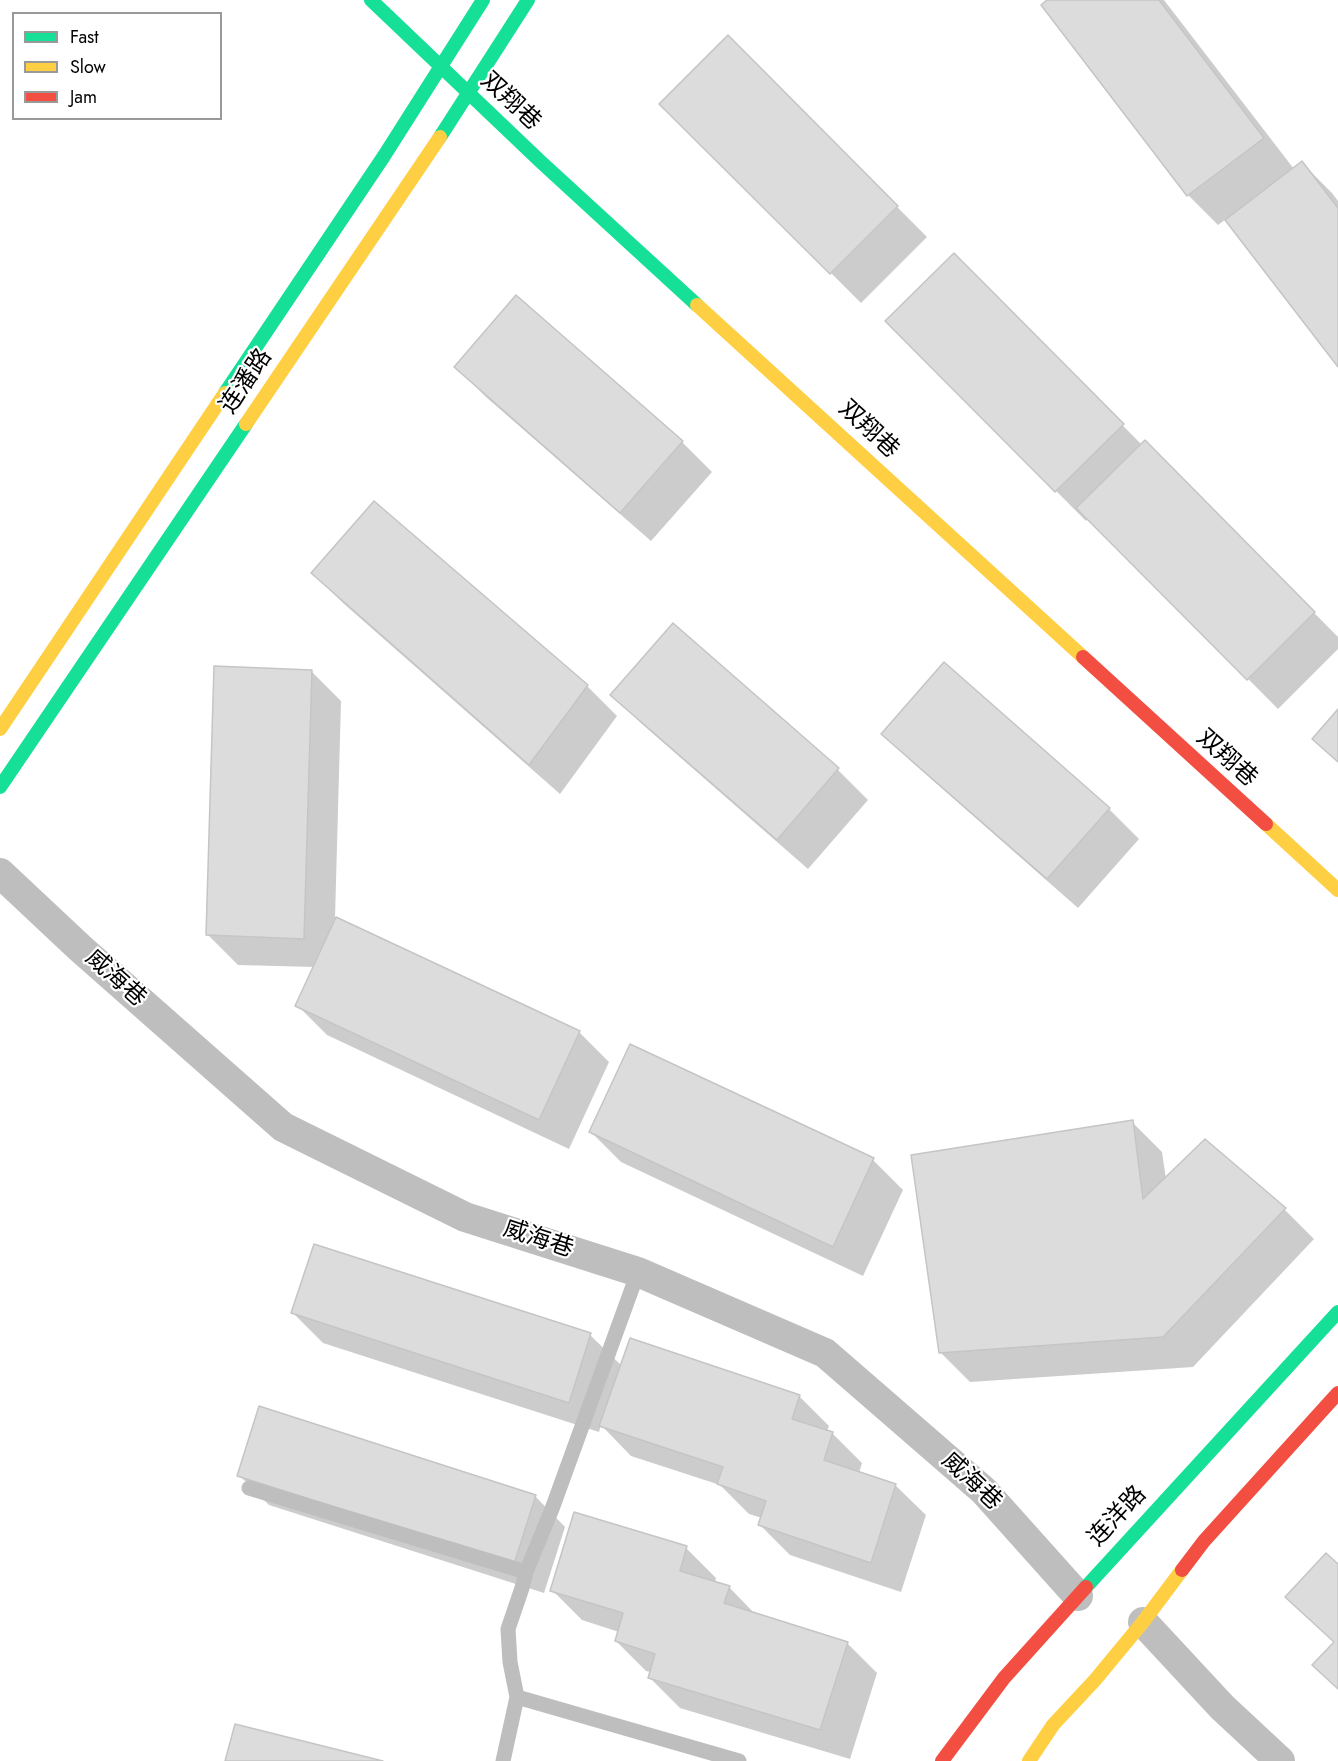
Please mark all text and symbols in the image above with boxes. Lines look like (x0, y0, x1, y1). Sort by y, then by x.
legend (12, 12, 222, 120)
text: Fast (70, 24, 99, 50)
text: Slow (70, 54, 106, 80)
street label: 双翔巷 (474, 67, 546, 137)
text: Jam (70, 84, 97, 110)
street label: 连潘路 (215, 344, 279, 420)
street label: 双翔巷 (832, 395, 904, 465)
street label: 双翔巷 (1190, 724, 1262, 794)
street label: 威海巷 (79, 944, 151, 1014)
street label: 威海巷 (499, 1215, 577, 1265)
street label: 威海巷 (935, 1447, 1007, 1517)
street label: 连洋路 (1083, 1481, 1153, 1553)

